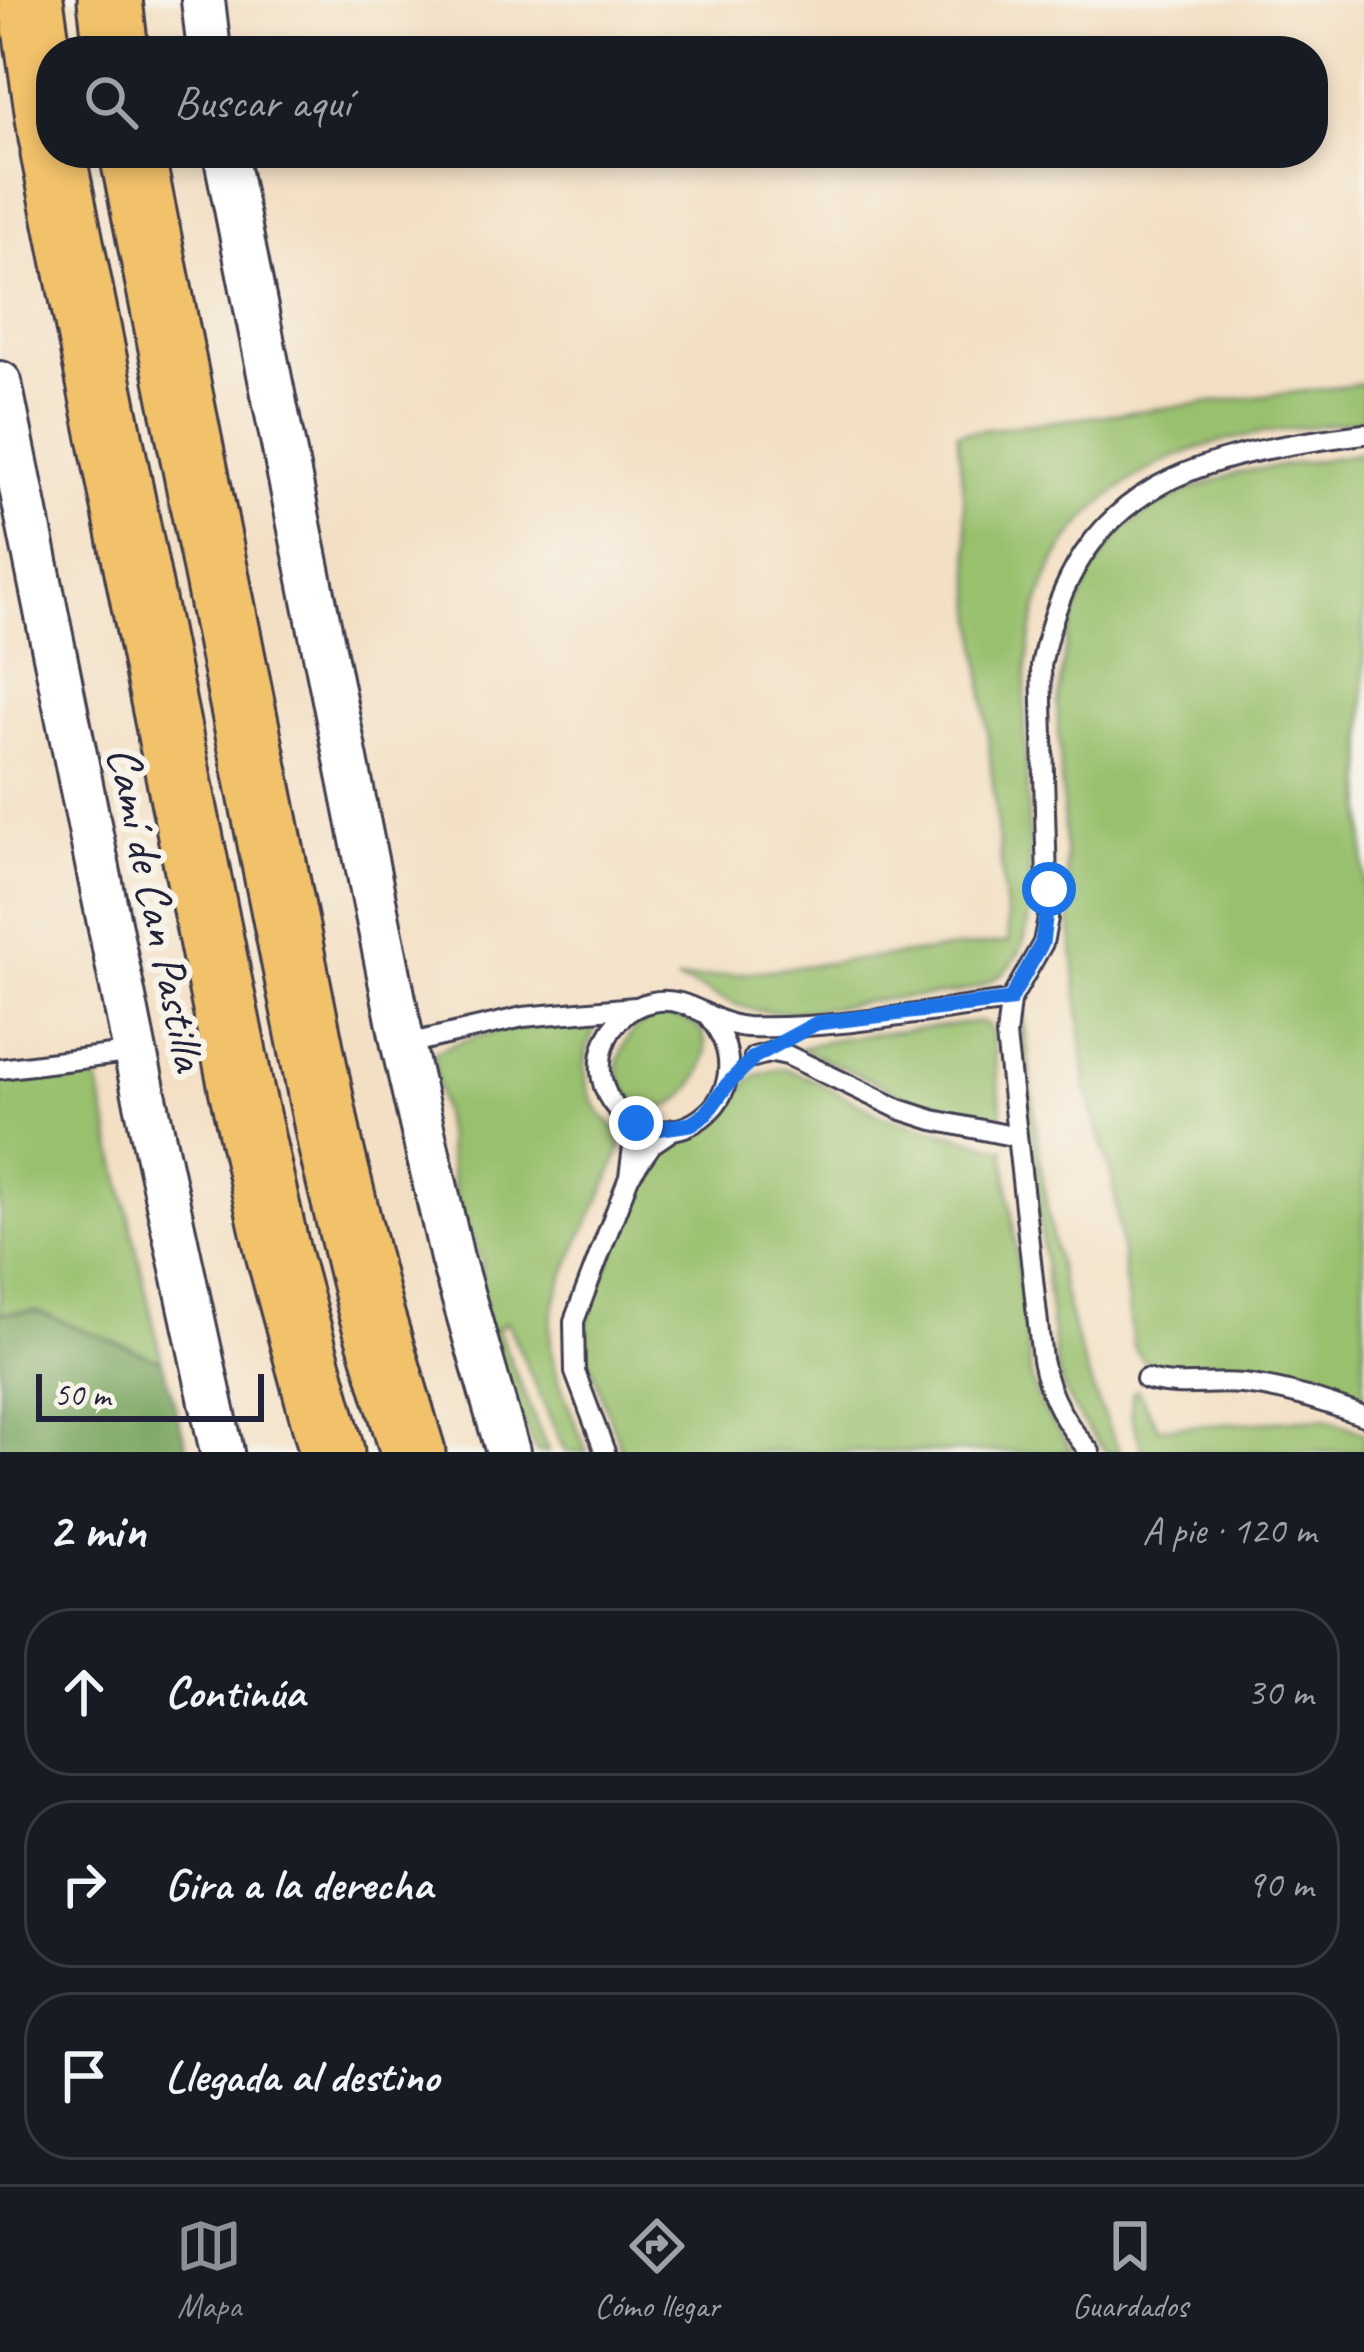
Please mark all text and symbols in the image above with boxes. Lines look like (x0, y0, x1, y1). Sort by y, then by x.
search box (36, 36, 1328, 168)
icon: search (78, 69, 144, 135)
text: Buscar aquí (174, 74, 350, 131)
street label: Camí de Can Pastilla (93, 741, 221, 1078)
route start (1022, 862, 1076, 916)
route end (609, 1096, 663, 1150)
scale bar (36, 1368, 264, 1421)
text: 50 m (54, 1374, 110, 1416)
text: 2 min (48, 1498, 146, 1562)
text: A pie · 120 m (1142, 1506, 1316, 1555)
icon: ahead (51, 1659, 117, 1725)
text: Continúa (165, 1664, 305, 1721)
text: 30 m (1247, 1668, 1313, 1717)
icon: right (51, 1851, 117, 1917)
text: Gira a la derecha (165, 1856, 432, 1913)
text: 90 m (1247, 1860, 1313, 1909)
icon: arrive (51, 2043, 117, 2109)
text: Llegada al destino (165, 2048, 439, 2105)
tab: Mapa (176, 2213, 242, 2327)
tab: Cómo llegar (595, 2213, 720, 2327)
tab: Guardados (1072, 2213, 1188, 2327)

